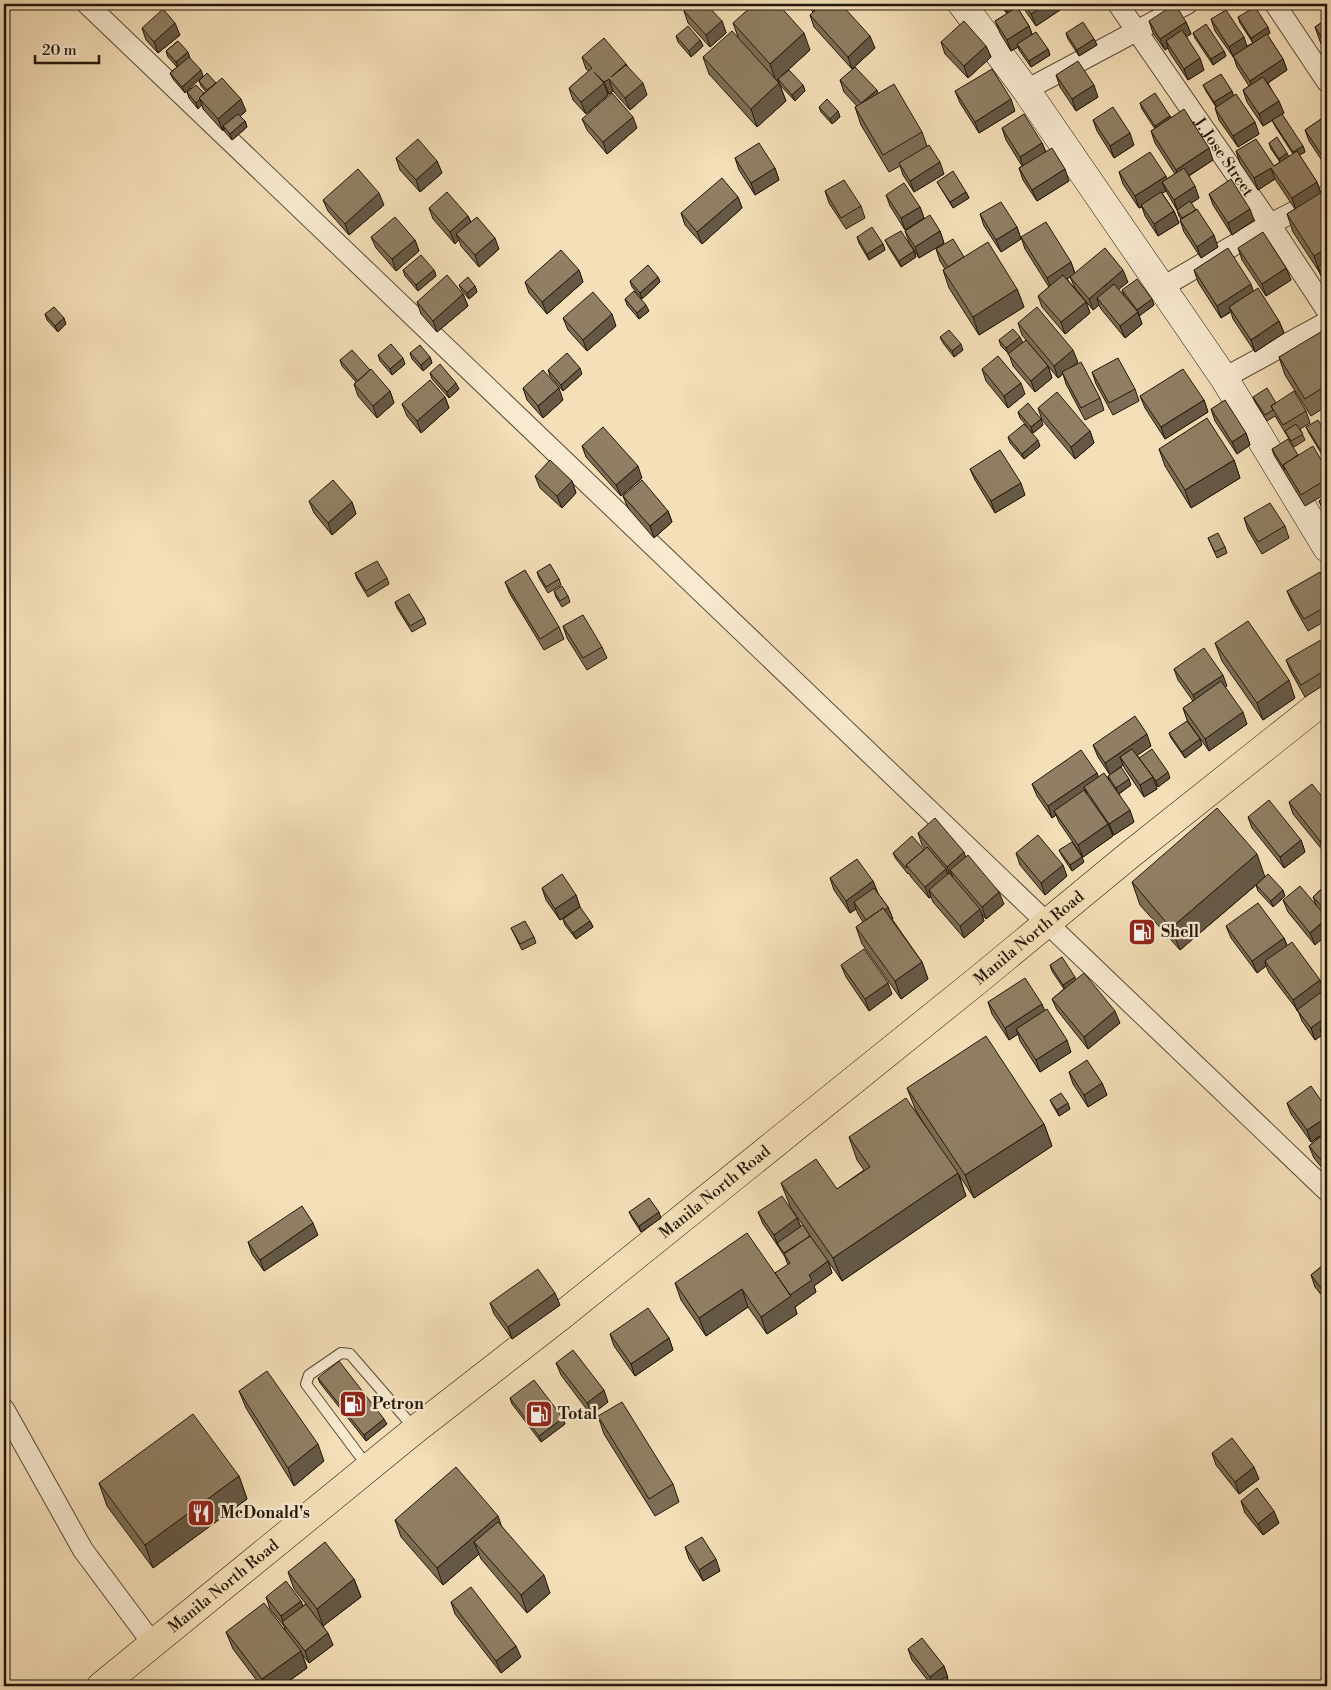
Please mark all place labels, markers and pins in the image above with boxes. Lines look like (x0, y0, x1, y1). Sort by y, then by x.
fuel station icon: Shell (1127, 917, 1157, 947)
place label: Shell (1161, 922, 1200, 942)
fuel station icon: Petron (338, 1389, 368, 1419)
place label: Petron (372, 1394, 424, 1414)
fuel station icon: Total (524, 1399, 554, 1429)
place label: Total (558, 1404, 598, 1424)
restaurant icon: McDonald's (186, 1498, 216, 1528)
place label: McDonald's (220, 1503, 310, 1523)

